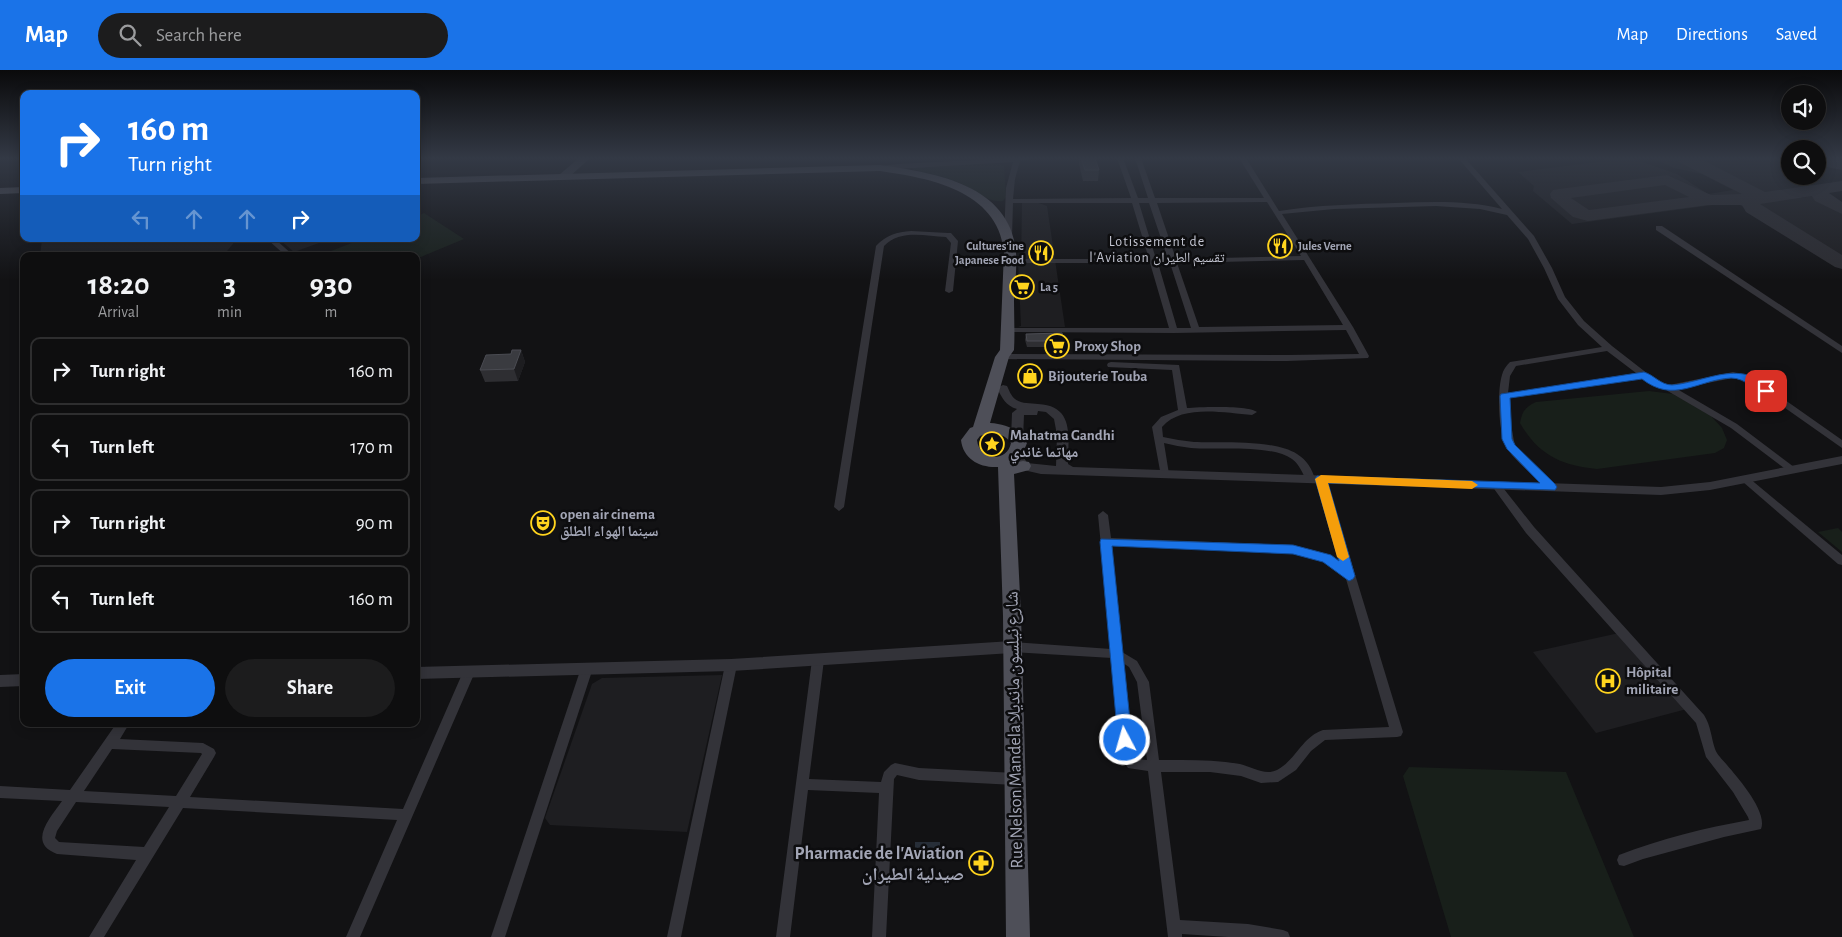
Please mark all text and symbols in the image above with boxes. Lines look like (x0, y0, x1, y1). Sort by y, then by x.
search box (98, 13, 448, 58)
icon: search (116, 21, 144, 49)
text: Map (25, 23, 68, 47)
text: Search here (156, 26, 242, 45)
text: Map (1617, 26, 1648, 44)
text: Directions (1676, 26, 1748, 44)
text: Saved (1776, 26, 1817, 44)
map controls (1781, 85, 1826, 185)
button: sound (1781, 85, 1826, 130)
icon: right (45, 110, 110, 175)
text: 160 m (128, 112, 209, 147)
button: search (1781, 140, 1826, 185)
text: Turn right (128, 153, 212, 175)
icon: left (127, 205, 155, 233)
icon: ahead (180, 205, 208, 233)
icon: ahead (233, 205, 261, 233)
icon: right (286, 205, 314, 233)
restaurant icon: Jules Verne (1267, 233, 1293, 259)
district label: Lotissement de l'Aviation تقسيم الطيران (1089, 235, 1225, 267)
place label: Cultures'ine Japanese Food (955, 240, 1025, 266)
restaurant icon: Cultures'ine Japanese Food (1028, 240, 1054, 266)
place label: Jules Verne (1298, 240, 1352, 252)
text: 18:20 (87, 270, 150, 300)
text: 3 (223, 270, 236, 300)
text: 930 (309, 270, 353, 300)
supermarket icon: La 5 (1009, 274, 1035, 300)
place label: La 5 (1040, 281, 1058, 293)
text: Arrival (98, 304, 139, 320)
text: min (217, 304, 242, 320)
text: m (325, 304, 337, 320)
supermarket icon: Proxy Shop (1044, 333, 1070, 359)
place label: Proxy Shop (1074, 339, 1141, 354)
icon: right (47, 357, 75, 385)
text: Turn right (90, 362, 165, 381)
text: 160 m (349, 362, 393, 381)
shop icon: Bijouterie Touba (1017, 363, 1043, 389)
place label: Bijouterie Touba (1048, 369, 1148, 384)
pin (1745, 370, 1787, 412)
icon: arrive (1752, 377, 1780, 405)
place label: Mahatma Gandhi مهاتما غاندي (1010, 428, 1115, 464)
place icon: Mahatma Gandhi مهاتما غاندي (979, 431, 1005, 457)
icon: left (47, 433, 75, 461)
text: Turn left (90, 438, 154, 457)
text: 170 m (350, 438, 393, 457)
place label: open air cinema سينما الهواء الطلق (560, 507, 658, 540)
icon: right (47, 509, 75, 537)
theatre icon: open air cinema سينما الهواء الطلق (530, 510, 556, 536)
text: Turn right (90, 514, 165, 533)
text: 90 m (356, 514, 393, 533)
icon: left (47, 585, 75, 613)
text: Turn left (90, 590, 154, 609)
text: 160 m (349, 590, 393, 609)
street label: Rue Nelson Mandela شارع نيلسون مانديلا (1004, 591, 1027, 869)
button: Exit (45, 659, 215, 717)
button: Share (225, 659, 395, 717)
place label: Hôpital militaire (1626, 665, 1678, 697)
hospital icon: Hôpital militaire (1595, 668, 1621, 694)
position arrow (1098, 713, 1150, 765)
place label: Pharmacie de l'Aviation صيدلية الطيران (795, 845, 964, 885)
pharmacy icon: Pharmacie de l'Aviation صيدلية الطيران (968, 850, 994, 876)

